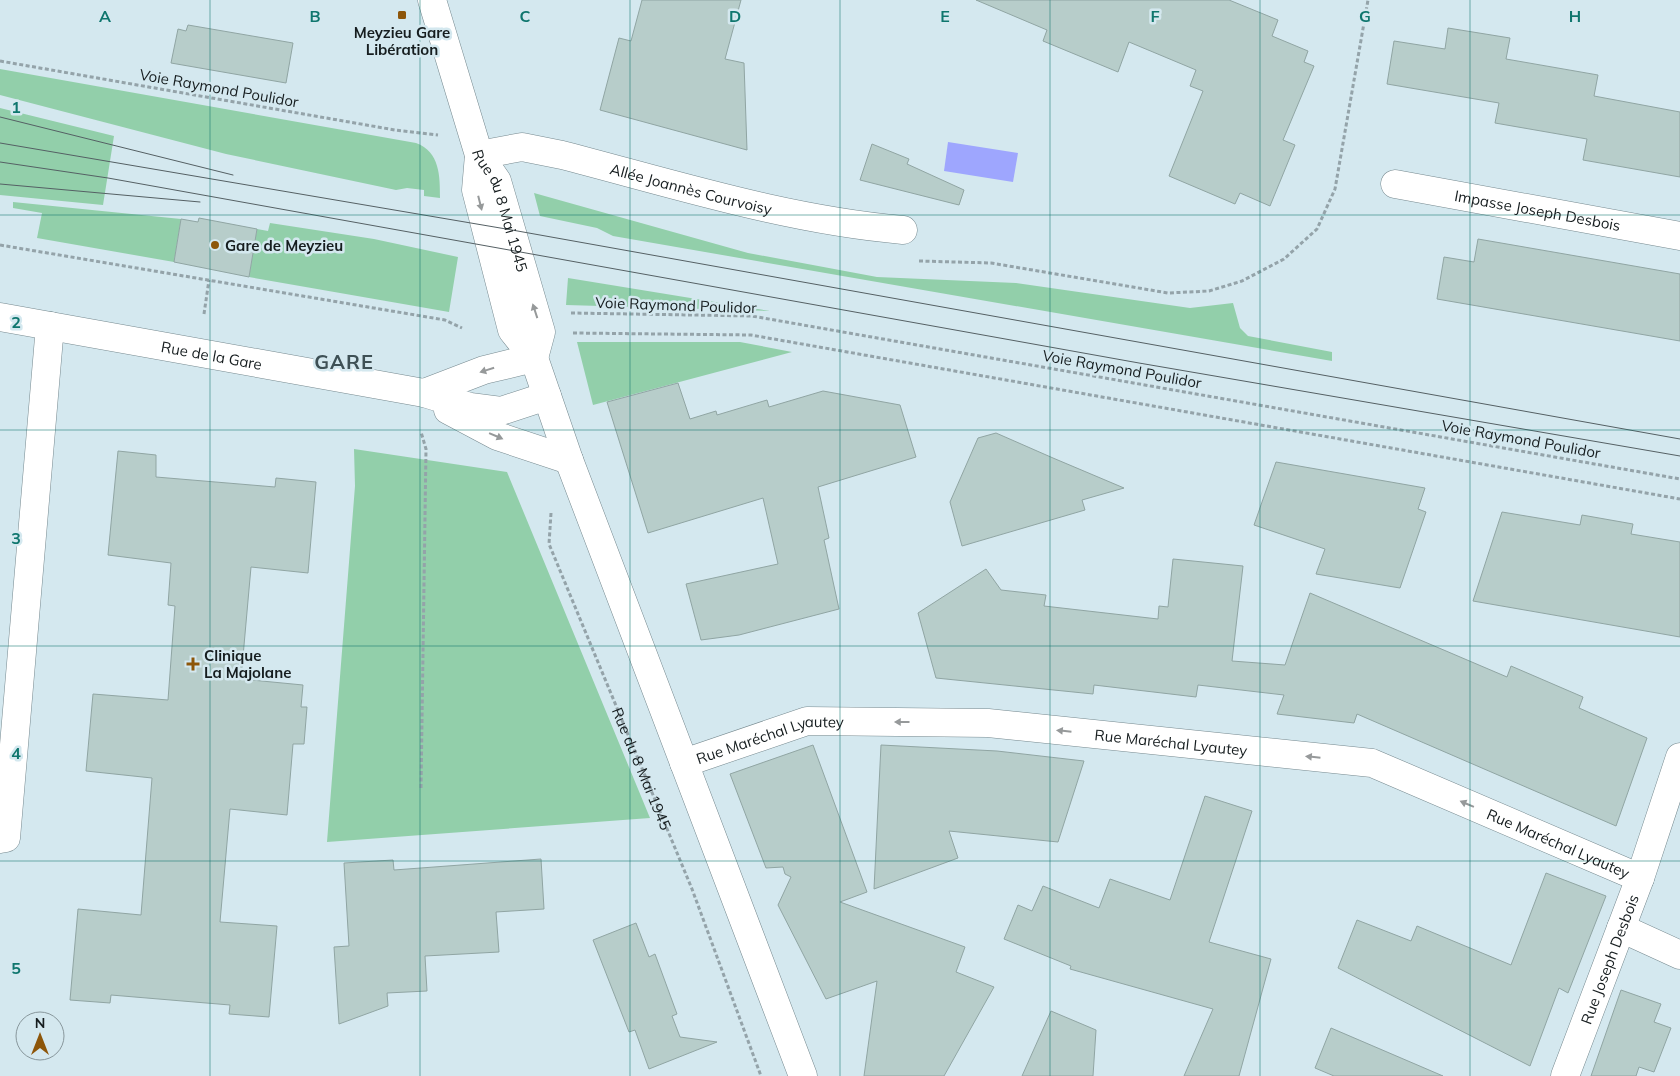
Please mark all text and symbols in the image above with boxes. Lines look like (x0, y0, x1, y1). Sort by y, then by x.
text: A (99, 6, 111, 26)
text: B (309, 6, 321, 26)
text: C (520, 6, 531, 26)
text: D (729, 6, 741, 26)
text: E (940, 6, 950, 26)
text: F (1150, 6, 1160, 26)
text: G (1359, 6, 1371, 26)
text: H (1569, 6, 1581, 26)
marker: Meyzieu Gare Libération (396, 9, 408, 21)
place label: Meyzieu Gare Libération (354, 23, 450, 59)
street label: Voie Raymond Poulidor (138, 65, 301, 111)
text: 1 (11, 97, 21, 117)
street label: Rue du 8 Mai 1945 (468, 147, 532, 274)
street label: Allée Joannès Courvoisy (608, 159, 774, 218)
street label: Impasse Joseph Desbois (1453, 186, 1622, 234)
one-way arrow (476, 196, 484, 211)
place label: Gare de Meyzieu (225, 236, 343, 255)
marker: Gare de Meyzieu (209, 239, 221, 251)
street label: Voie Raymond Poulidor (595, 293, 757, 317)
one-way arrow (530, 304, 538, 319)
text: 2 (11, 312, 21, 332)
street label: Rue de la Gare (160, 337, 264, 373)
street label: Voie Raymond Poulidor (1041, 346, 1204, 392)
district label: GARE (314, 349, 374, 374)
one-way arrow (479, 366, 494, 374)
street label: Voie Raymond Poulidor (1440, 416, 1603, 462)
one-way arrow (489, 432, 503, 440)
text: 3 (11, 528, 21, 548)
place label: Clinique La Majolane (204, 646, 291, 682)
marker: Clinique La Majolane (186, 657, 200, 671)
street label: Rue du 8 Mai 1945 (608, 704, 676, 833)
street label: Rue Maréchal Lyautey (693, 711, 844, 768)
one-way arrow (894, 718, 910, 726)
street label: Rue Maréchal Lyautey (1094, 725, 1248, 759)
one-way arrow (1056, 727, 1072, 735)
text: 4 (11, 743, 21, 763)
one-way arrow (1304, 753, 1320, 761)
one-way arrow (1460, 799, 1474, 807)
street label: Rue Maréchal Lyautey (1484, 804, 1633, 882)
street label: Rue Joseph Desbois (1576, 891, 1643, 1027)
text: 5 (11, 958, 21, 978)
north arrow (15, 1011, 65, 1061)
text: N (35, 1014, 45, 1032)

